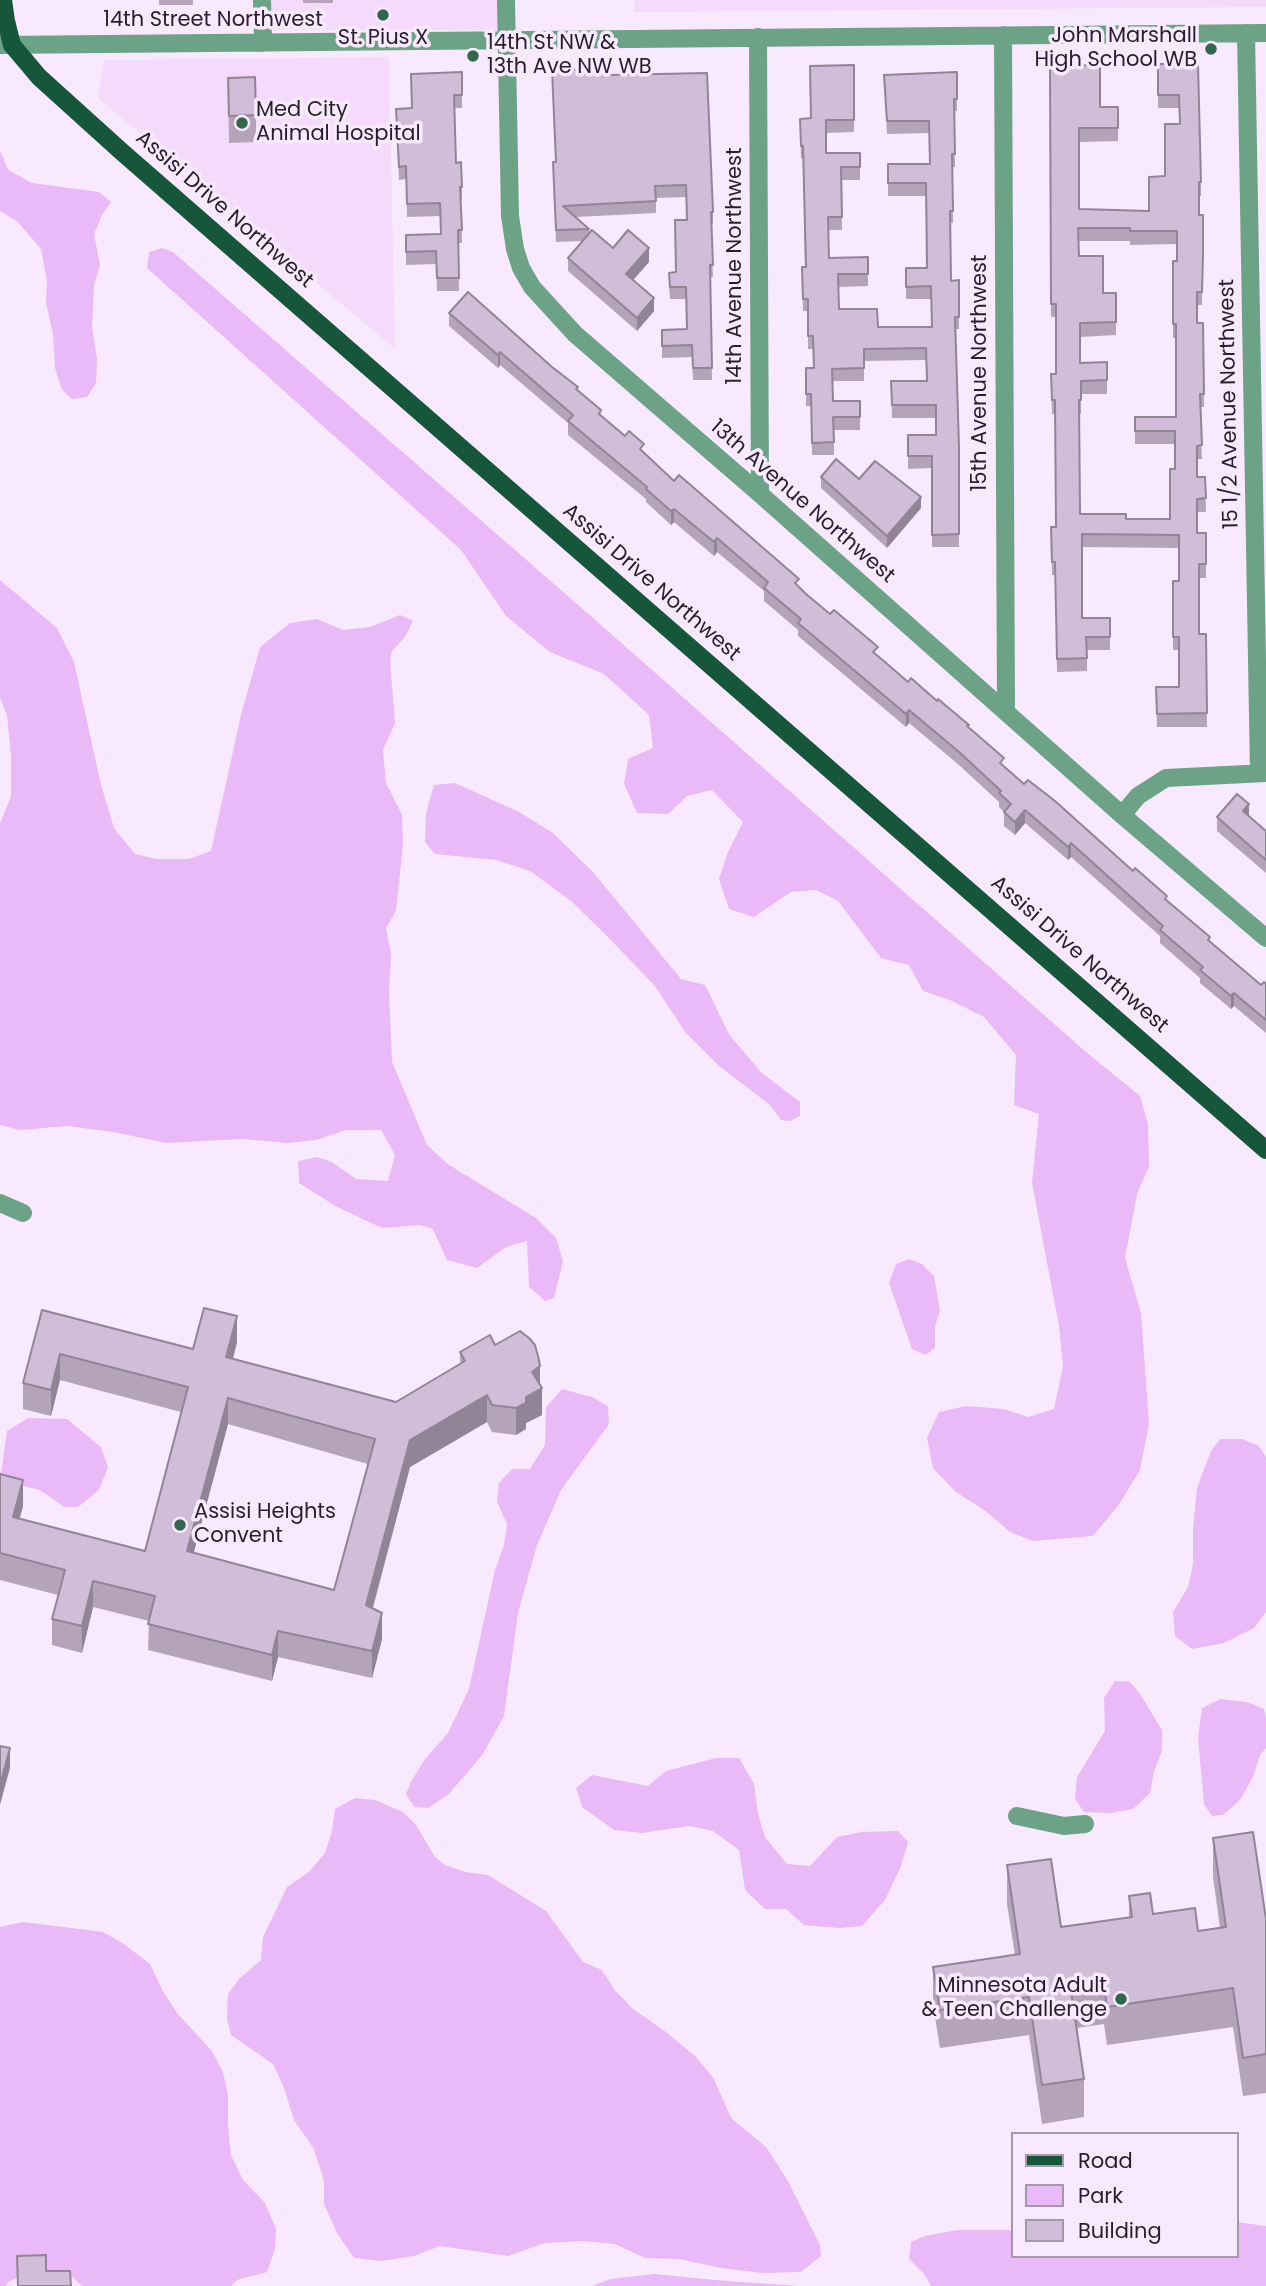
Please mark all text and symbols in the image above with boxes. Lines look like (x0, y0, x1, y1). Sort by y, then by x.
marker: St. Pius X (375, 7, 391, 23)
street label: 14th Street Northwest (103, 8, 323, 34)
place label: John Marshall High School WB (1035, 24, 1197, 74)
place label: St. Pius X (338, 26, 428, 52)
place label: 14th St NW & 13th Ave NW WB (487, 31, 652, 81)
marker: John Marshall High School WB (1203, 41, 1219, 57)
marker: 14th St NW & 13th Ave NW WB (465, 48, 481, 64)
place label: Med City Animal Hospital (256, 98, 421, 148)
marker: Med City Animal Hospital (234, 115, 250, 131)
street label: Assisi Drive Northwest (130, 126, 318, 294)
street label: 14th Avenue Northwest (723, 147, 749, 385)
street label: 15th Avenue Northwest (968, 254, 994, 492)
street label: 15 1/2 Avenue Northwest (1215, 279, 1245, 529)
street label: 13th Avenue Northwest (705, 415, 899, 589)
street label: Assisi Drive Northwest (557, 499, 745, 667)
street label: Assisi Drive Northwest (985, 871, 1173, 1039)
place label: Assisi Heights Convent (194, 1500, 336, 1550)
marker: Assisi Heights Convent (172, 1517, 188, 1533)
place label: Minnesota Adult & Teen Challenge (922, 1974, 1107, 2024)
marker: Minnesota Adult & Teen Challenge (1113, 1991, 1129, 2007)
legend (1010, 2132, 1238, 2258)
text: Road (1078, 2146, 1133, 2175)
text: Park (1078, 2181, 1123, 2210)
text: Building (1078, 2216, 1162, 2245)

